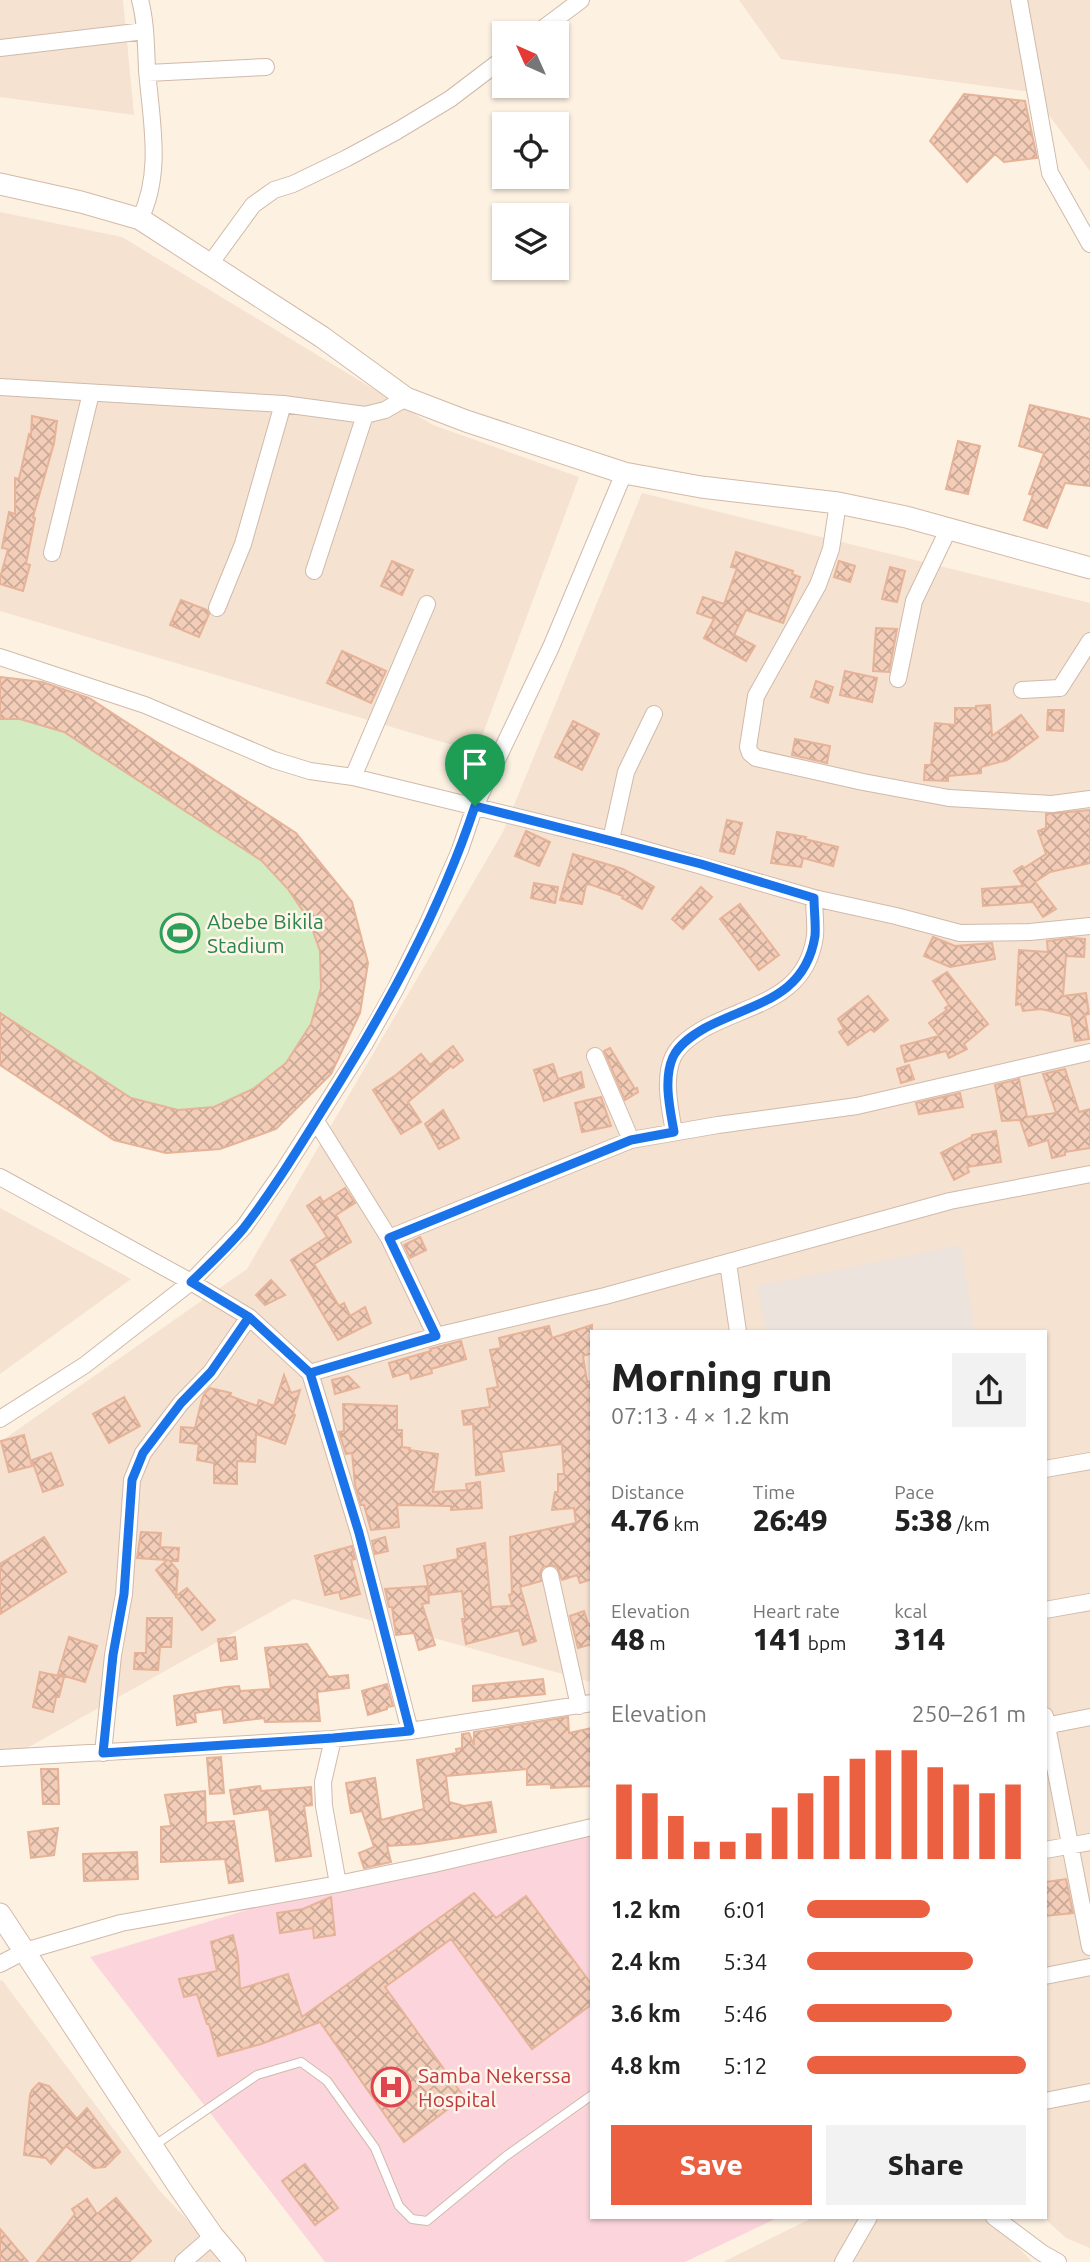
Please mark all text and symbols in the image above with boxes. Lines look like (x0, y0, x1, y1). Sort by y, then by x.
north arrow (492, 21, 569, 98)
map controls (492, 21, 569, 280)
button: locate (492, 112, 569, 189)
button: layers (492, 203, 569, 280)
pin (445, 734, 505, 806)
icon: arrive (456, 745, 494, 783)
place label: Abebe Bikila Stadium (207, 909, 324, 957)
sports icon: Abebe Bikila Stadium (159, 912, 201, 954)
button: share (952, 1353, 1026, 1427)
text: Morning run (611, 1356, 832, 1398)
text: 07:13 · 4 × 1.2 km (611, 1403, 790, 1428)
text: Distance (611, 1481, 685, 1503)
text: Time (753, 1481, 795, 1503)
text: Pace (894, 1481, 935, 1503)
text: 4.76 (611, 1503, 669, 1537)
text: 26:49 (753, 1503, 828, 1537)
text: 5:38 (894, 1503, 952, 1537)
text: km (669, 1513, 699, 1535)
text: /km (952, 1513, 990, 1535)
text: Elevation (611, 1600, 690, 1622)
text: Heart rate (753, 1600, 840, 1622)
text: kcal (894, 1600, 927, 1622)
text: 48 (611, 1622, 645, 1656)
text: 141 (753, 1622, 803, 1656)
text: 314 (894, 1622, 945, 1656)
text: m (645, 1632, 666, 1654)
text: bpm (803, 1632, 846, 1654)
text: Elevation (611, 1701, 707, 1726)
text: 250–261 m (912, 1701, 1026, 1726)
text: 1.2 km (611, 1897, 681, 1922)
text: 6:01 (723, 1897, 768, 1922)
text: 2.4 km (611, 1949, 681, 1974)
text: 5:34 (723, 1949, 768, 1974)
text: 3.6 km (611, 2001, 681, 2026)
text: 5:46 (723, 2001, 768, 2026)
text: 4.8 km (611, 2053, 681, 2078)
text: 5:12 (723, 2053, 768, 2078)
place label: Samba Nekerssa Hospital (418, 2063, 571, 2111)
hospital icon: Samba Nekerssa Hospital (370, 2066, 412, 2108)
button: Save (611, 2125, 812, 2205)
button: Share (826, 2125, 1026, 2205)

